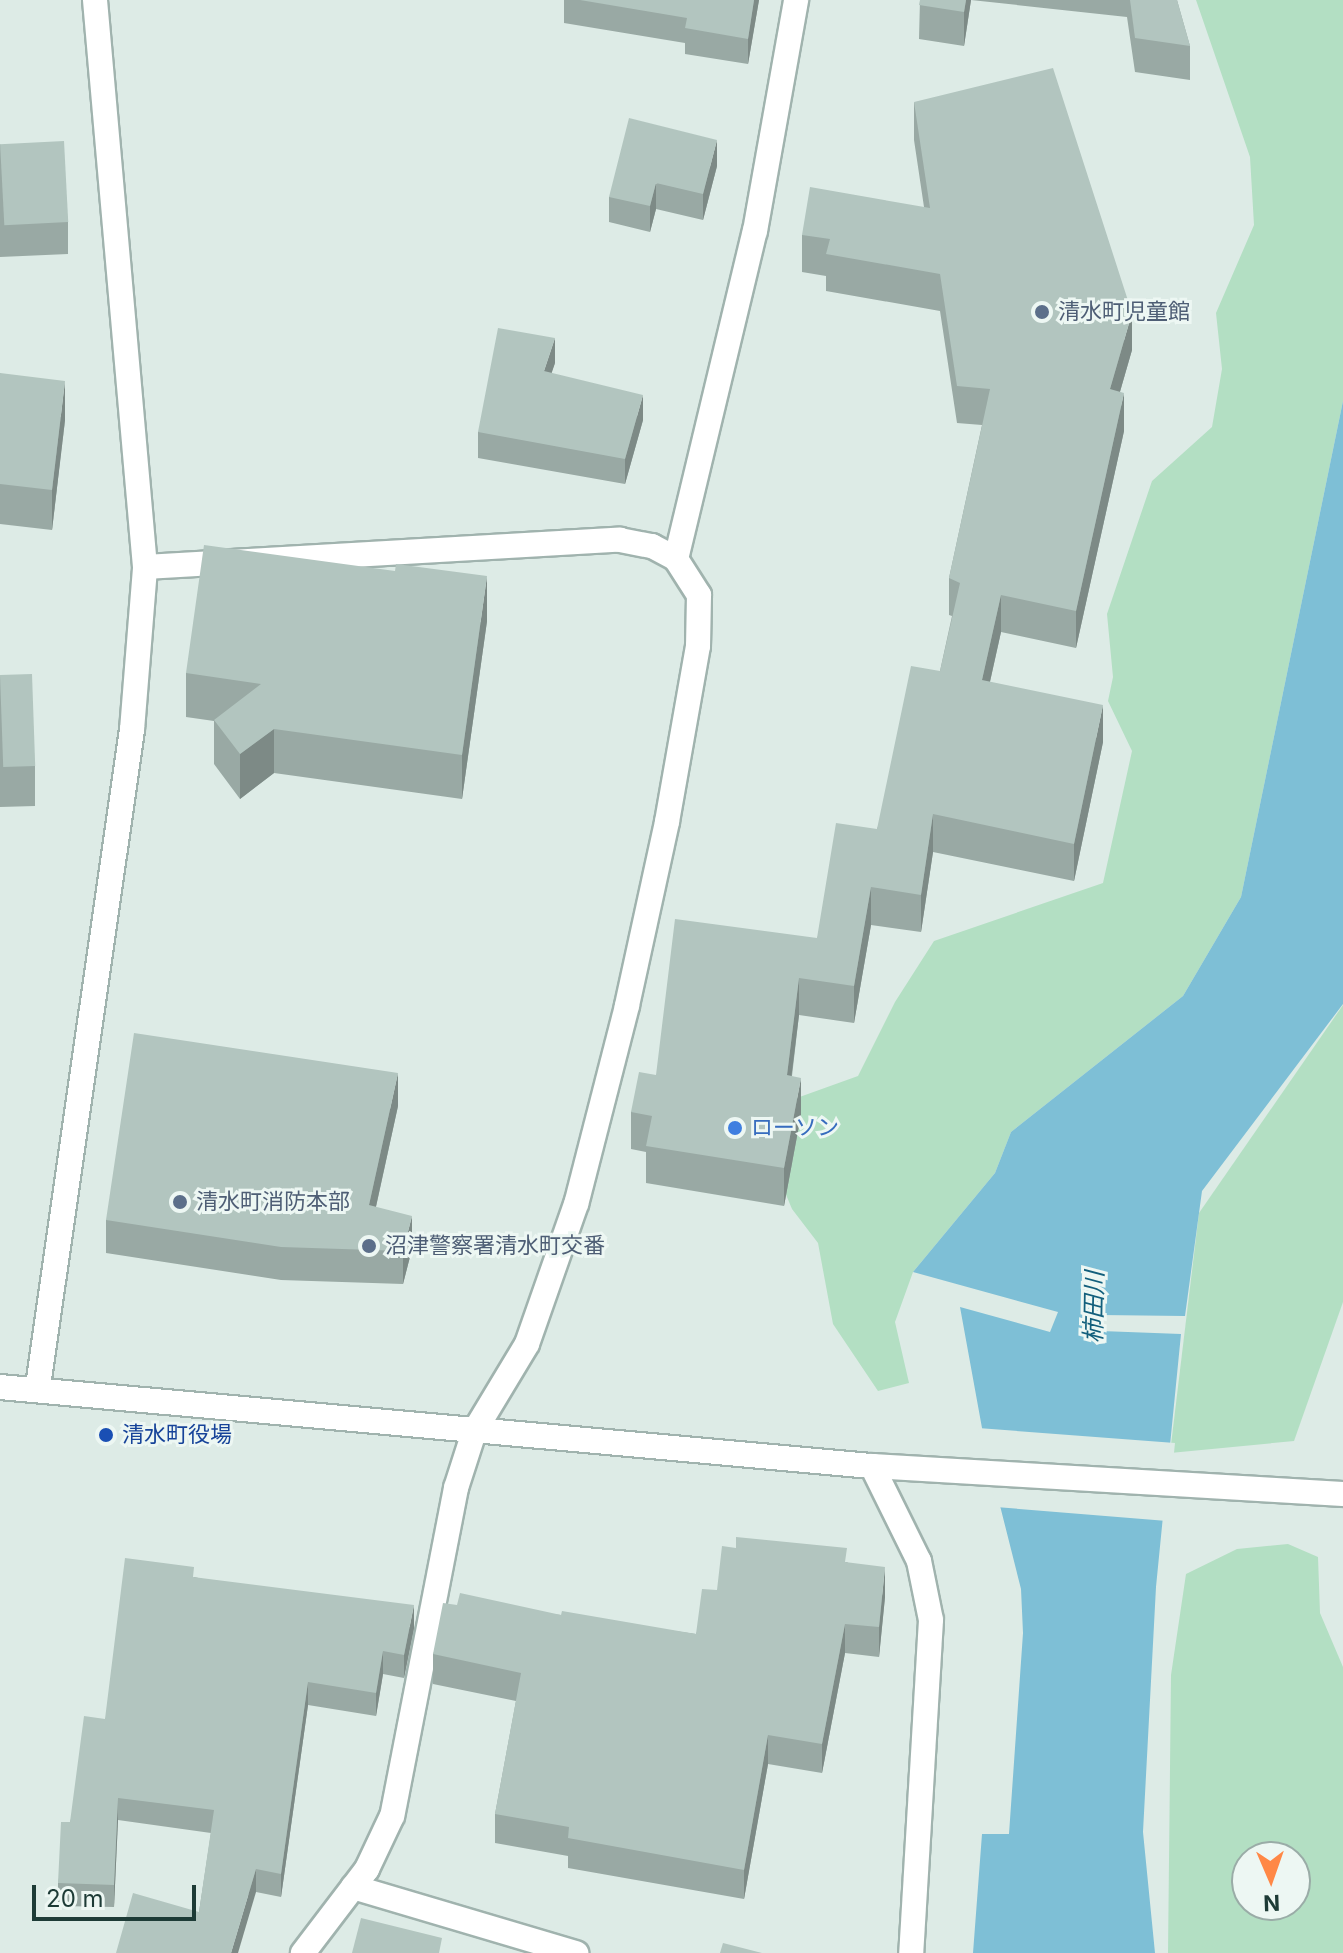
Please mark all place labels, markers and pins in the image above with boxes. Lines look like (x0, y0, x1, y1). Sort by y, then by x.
place label: 清水町児童館 (1058, 299, 1190, 325)
marker: 清水町児童館 (1033, 303, 1051, 321)
place label: ローソン (751, 1115, 839, 1141)
marker: ローソン (726, 1119, 744, 1137)
place label: 清水町消防本部 (196, 1189, 350, 1215)
marker: 清水町消防本部 (171, 1193, 189, 1211)
place label: 沼津警察署清水町交番 (385, 1233, 605, 1259)
marker: 沼津警察署清水町交番 (360, 1237, 378, 1255)
place label: 清水町役場 (122, 1422, 232, 1448)
marker: 清水町役場 (97, 1426, 115, 1444)

